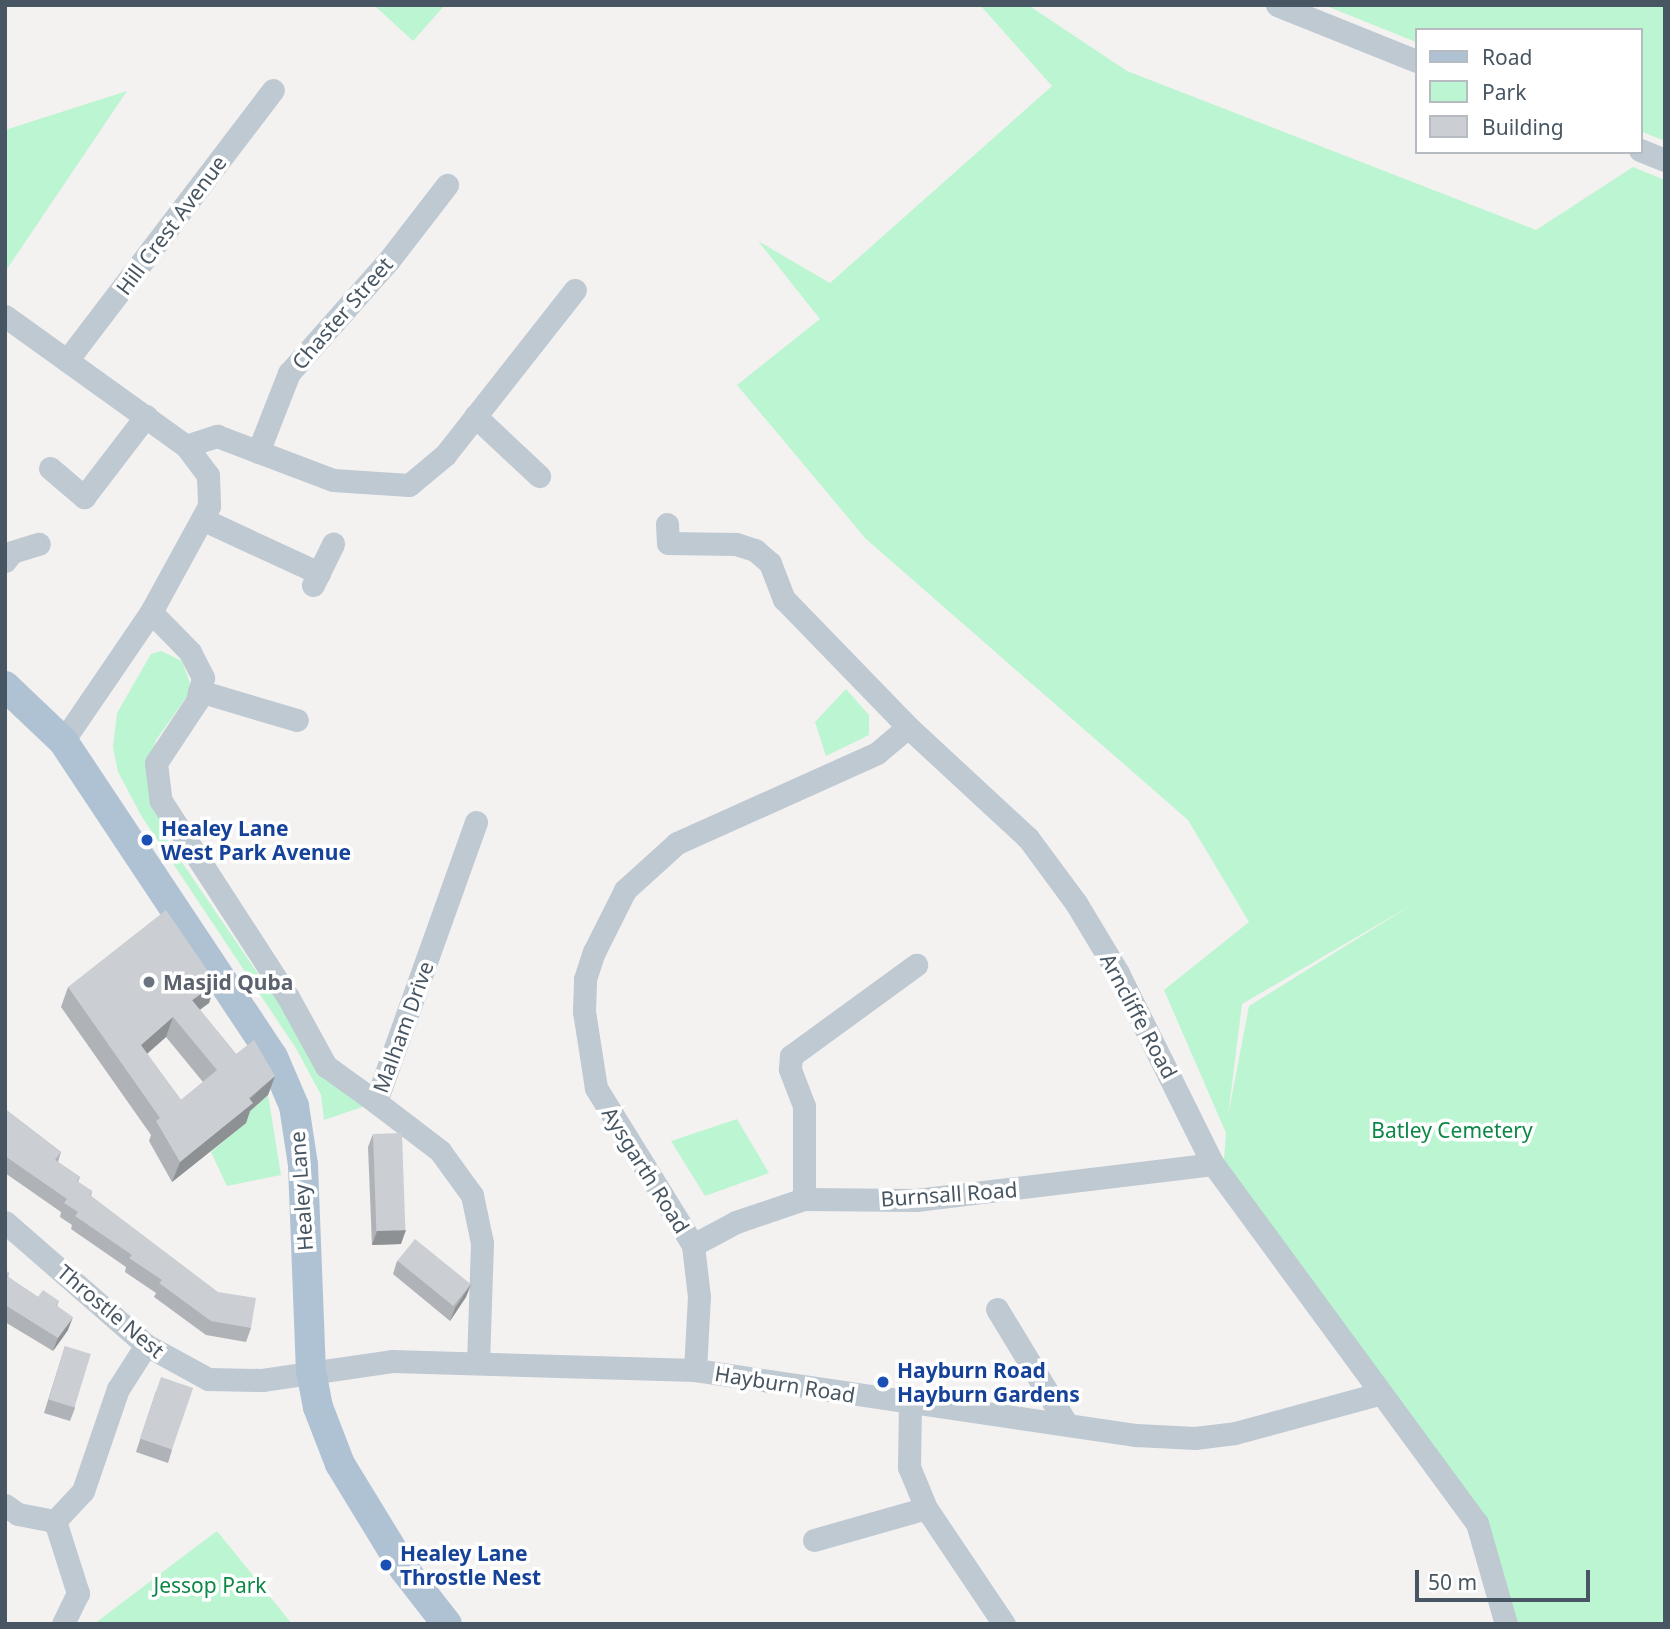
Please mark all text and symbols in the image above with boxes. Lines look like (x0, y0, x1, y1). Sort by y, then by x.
legend (1414, 28, 1642, 154)
text: Road (1482, 43, 1532, 71)
text: Park (1482, 78, 1526, 106)
text: Building (1482, 113, 1564, 141)
street label: Hill Crest Avenue (111, 151, 231, 299)
street label: Chaster Street (286, 252, 398, 374)
place label: Healey Lane West Park Avenue (161, 815, 351, 865)
marker: Healey Lane West Park Avenue (139, 832, 155, 848)
street label: Arncliffe Road (1095, 949, 1183, 1083)
street label: Malham Drive (368, 958, 438, 1096)
place label: Masjid Quba (163, 969, 293, 995)
marker: Masjid Quba (141, 974, 157, 990)
street label: Aysgarth Road (597, 1102, 695, 1238)
park label: Batley Cemetery (1371, 1117, 1533, 1143)
street label: Healey Lane (284, 1130, 318, 1252)
street label: Burnsall Road (880, 1177, 1018, 1211)
street label: Throstle Nest (53, 1259, 169, 1363)
place label: Hayburn Road Hayburn Gardens (897, 1357, 1080, 1407)
street label: Hayburn Road (713, 1360, 857, 1408)
marker: Hayburn Road Hayburn Gardens (875, 1374, 891, 1390)
place label: Healey Lane Throstle Nest (400, 1540, 541, 1590)
scale bar (1418, 1556, 1593, 1600)
marker: Healey Lane Throstle Nest (378, 1557, 394, 1573)
text: 50 m (1428, 1568, 1477, 1596)
park label: Jessop Park (153, 1572, 267, 1598)

